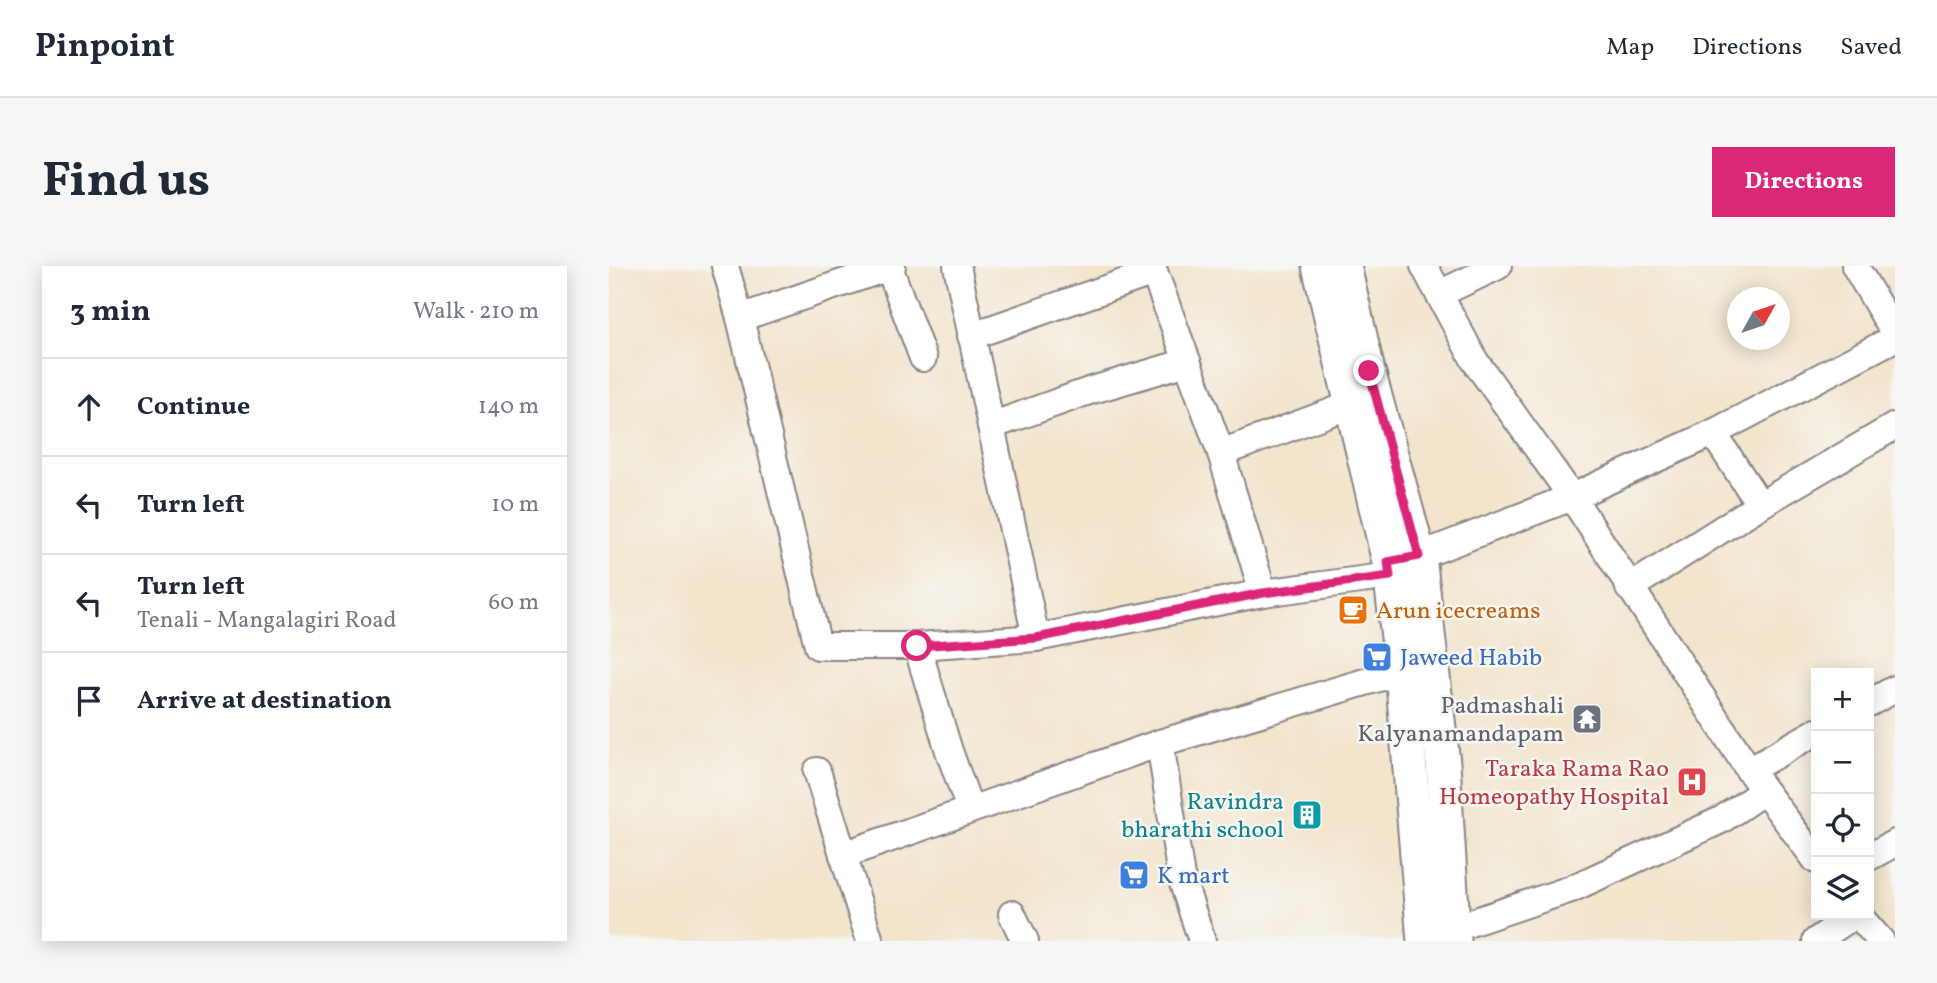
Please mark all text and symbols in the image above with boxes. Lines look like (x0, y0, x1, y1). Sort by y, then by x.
text: Pinpoint (35, 25, 175, 71)
text: Map (1606, 31, 1654, 65)
text: Directions (1692, 31, 1802, 65)
text: Saved (1840, 31, 1902, 65)
button: Directions (1712, 147, 1895, 217)
text: Find us (42, 148, 210, 217)
north arrow (1727, 287, 1790, 350)
text: 3 min (70, 291, 151, 333)
text: Walk · 210 m (413, 296, 539, 328)
route end (1353, 355, 1384, 386)
icon: ahead (70, 388, 108, 426)
text: Continue (137, 389, 250, 425)
text: 140 m (478, 391, 539, 423)
icon: left (70, 486, 108, 524)
text: Turn left (137, 487, 245, 523)
text: 10 m (491, 489, 539, 521)
text: Turn left (137, 569, 245, 605)
icon: left (70, 584, 108, 622)
text: 60 m (489, 587, 539, 619)
cafe icon: Arun icecreams (1336, 593, 1370, 627)
place label: Arun icecreams (1376, 595, 1541, 629)
text: Tenali - Mangalagiri Road (137, 605, 397, 637)
route start (901, 630, 932, 661)
supermarket icon: Jaweed Habib (1360, 640, 1394, 674)
place label: Jaweed Habib (1400, 642, 1542, 676)
map controls (1811, 668, 1874, 920)
button: + (1811, 668, 1874, 731)
icon: arrive (70, 682, 108, 720)
text: Arrive at destination (137, 683, 392, 719)
place label: Padmashali Kalyanamandapam (1357, 690, 1564, 752)
temple icon: Padmashali Kalyanamandapam (1570, 702, 1604, 736)
button: − (1811, 731, 1874, 794)
place label: Taraka Rama Rao Homeopathy Hospital (1439, 753, 1669, 815)
hospital icon: Taraka Rama Rao Homeopathy Hospital (1675, 765, 1709, 799)
place label: Ravindra bharathi school (1121, 786, 1284, 848)
button: locate (1811, 794, 1874, 857)
building icon: Ravindra bharathi school (1290, 798, 1324, 832)
button: layers (1811, 857, 1874, 920)
supermarket icon: K mart (1117, 858, 1151, 892)
place label: K mart (1157, 860, 1230, 894)

